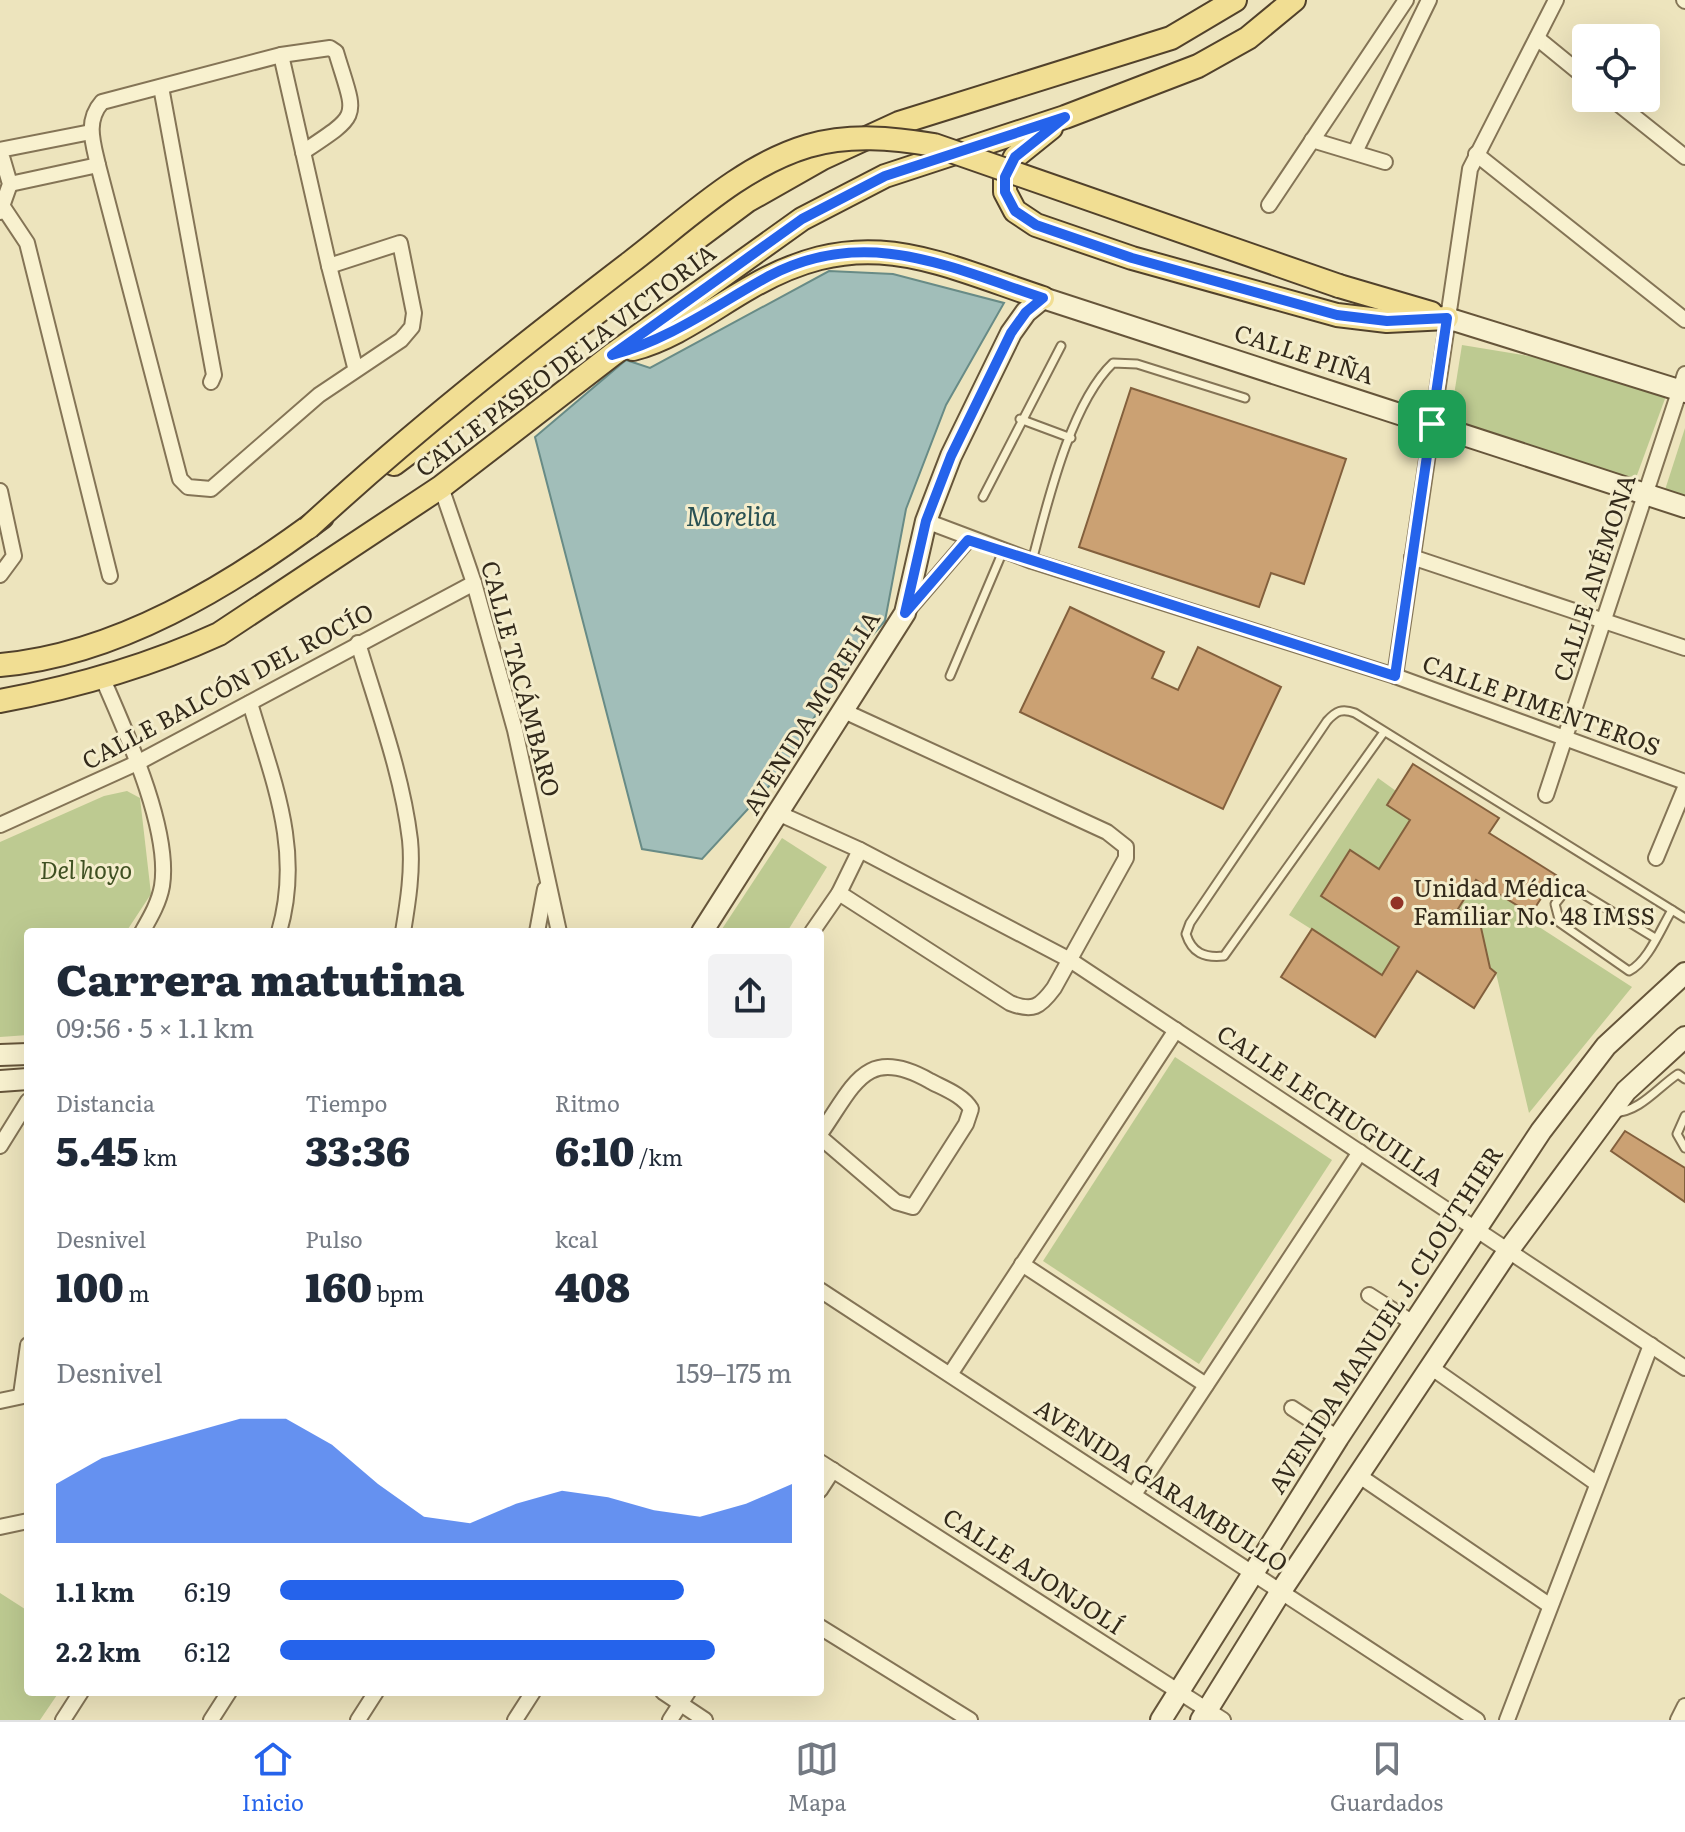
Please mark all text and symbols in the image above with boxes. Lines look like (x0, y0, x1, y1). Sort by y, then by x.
map controls (1572, 24, 1660, 112)
button: locate (1572, 24, 1660, 112)
street label: CALLE PASEO DE LA VICTORIA (407, 234, 722, 484)
street label: CALLE PIÑA (1230, 314, 1380, 392)
pin (1398, 390, 1466, 458)
icon: arrive (1410, 402, 1454, 446)
street label: CALLE ANÉMONA (1543, 469, 1643, 685)
water label: Morelia (686, 495, 776, 534)
street label: CALLE TACÁMBARO (474, 556, 571, 800)
street label: CALLE BALCÓN DEL ROCÍO (75, 593, 379, 777)
street label: AVENIDA MORELIA (733, 603, 887, 820)
street label: CALLE PIMENTEROS (1418, 644, 1666, 763)
park label: Del hoyo (40, 851, 132, 886)
place label: Unidad Médica Familiar No. 48 IMSS (1413, 869, 1655, 932)
marker: Unidad Médica Familiar No. 48 IMSS (1388, 894, 1406, 912)
text: Carrera matutina (56, 944, 464, 1010)
button: share (708, 954, 792, 1038)
text: 09:56 · 5 × 1.1 km (56, 1007, 254, 1046)
street label: CALLE LECHUGUILLA (1211, 1015, 1452, 1193)
text: Distancia (56, 1086, 155, 1119)
text: Tiempo (305, 1086, 387, 1119)
text: Ritmo (555, 1086, 620, 1119)
text: 5.45 (56, 1119, 139, 1178)
text: 33:36 (305, 1119, 410, 1178)
text: 6:10 (555, 1119, 634, 1178)
street label: AVENIDA MANUEL J. CLOUTHIER (1258, 1138, 1510, 1499)
text: km (139, 1140, 178, 1173)
text: /km (634, 1140, 683, 1173)
text: Desnivel (56, 1222, 146, 1255)
text: Pulso (305, 1222, 363, 1255)
text: kcal (555, 1222, 598, 1255)
text: 100 (56, 1255, 124, 1314)
text: 160 (305, 1255, 372, 1314)
text: 408 (555, 1255, 630, 1314)
text: m (124, 1276, 150, 1309)
text: bpm (372, 1276, 424, 1309)
text: Desnivel (56, 1352, 162, 1391)
text: 159–175 m (676, 1352, 792, 1391)
street label: AVENIDA GARAMBULLO (1029, 1389, 1296, 1579)
street label: CALLE AJONJOLÍ (937, 1498, 1132, 1642)
text: 1.1 km (56, 1571, 135, 1610)
text: 6:19 (184, 1571, 231, 1610)
text: 2.2 km (56, 1631, 141, 1670)
text: 6:12 (184, 1631, 230, 1670)
tab: Inicio (242, 1737, 304, 1818)
tab: Mapa (788, 1737, 846, 1818)
tab: Guardados (1330, 1737, 1443, 1818)

